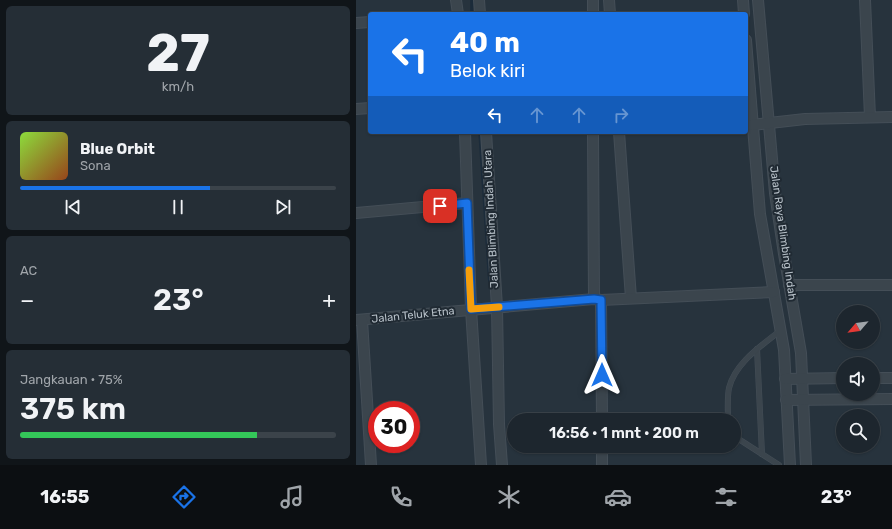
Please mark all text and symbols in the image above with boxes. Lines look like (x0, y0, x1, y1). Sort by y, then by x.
text: 27 (146, 22, 210, 84)
text: 40 m (450, 26, 520, 59)
icon: left (384, 28, 436, 80)
text: Belok kiri (450, 60, 525, 82)
text: km/h (162, 79, 194, 94)
icon: left (484, 104, 506, 126)
icon: ahead (526, 104, 548, 126)
icon: ahead (568, 104, 590, 126)
icon: right (610, 104, 632, 126)
text: Blue Orbit (80, 140, 155, 158)
street label: Jalan Blimbing Indah Utara (481, 149, 501, 289)
text: Sona (80, 158, 111, 173)
street label: Jalan Raya Blimbing Indah (767, 165, 799, 301)
pin (423, 189, 457, 223)
icon: arrive (429, 195, 451, 217)
icon: previous (62, 196, 84, 218)
icon: pause (167, 196, 189, 218)
icon: next (272, 196, 294, 218)
text: AC (20, 263, 37, 278)
text: 23° (153, 282, 204, 318)
text: − (20, 287, 34, 314)
text: + (322, 287, 336, 314)
street label: Jalan Teluk Etna (371, 304, 455, 326)
north arrow (836, 305, 880, 349)
map controls (836, 305, 880, 453)
position arrow (581, 354, 623, 396)
button: sound (836, 357, 880, 401)
text: Jangkauan · 75% (20, 372, 123, 387)
text: 375 km (20, 391, 126, 427)
speed limit sign: 30 (368, 401, 420, 453)
button: search (836, 409, 880, 453)
text: 16:56 · 1 mnt · 200 m (549, 424, 699, 442)
icon: directions (170, 483, 198, 511)
icon: music (278, 483, 306, 511)
icon: phone (387, 483, 415, 511)
icon: climate (495, 483, 523, 511)
icon: car (604, 483, 632, 511)
icon: filters (712, 483, 740, 511)
text: 16:55 (40, 486, 89, 508)
text: 23° (821, 486, 852, 508)

